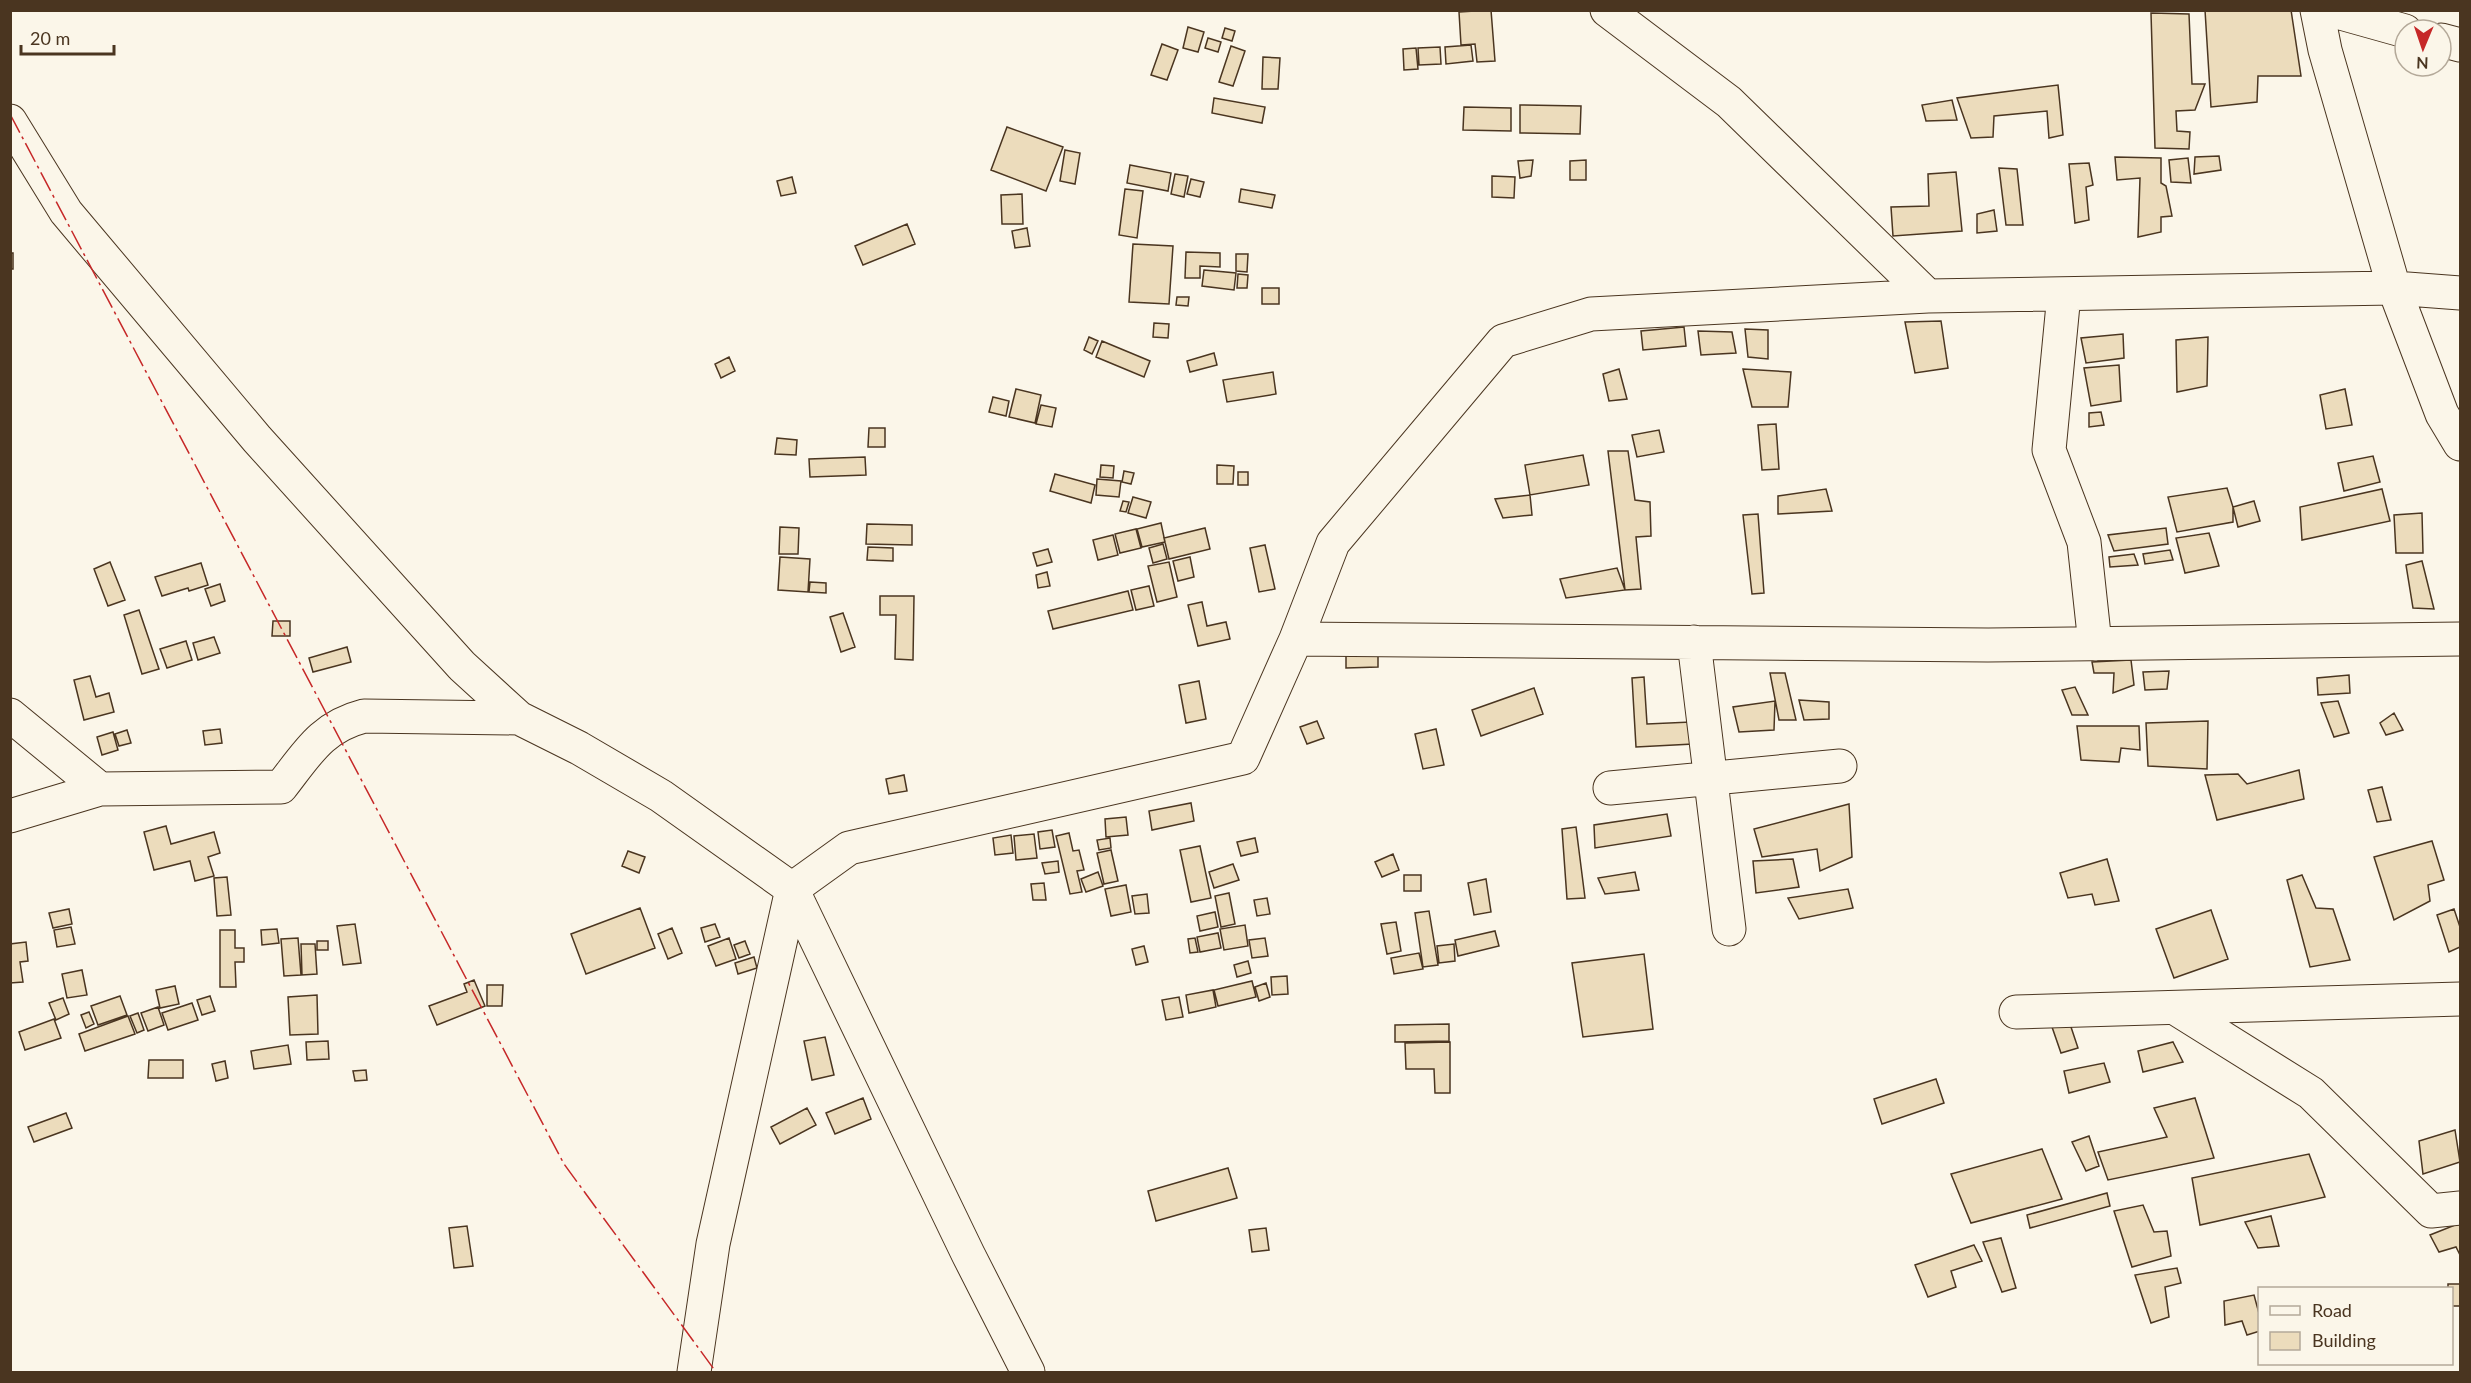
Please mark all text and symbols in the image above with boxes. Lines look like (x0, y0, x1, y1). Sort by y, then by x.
scale bar (21, 18, 114, 56)
north arrow (2393, 18, 2453, 78)
text: 20 m (30, 27, 70, 49)
text: N (2416, 54, 2429, 73)
legend (2258, 1287, 2453, 1365)
text: Road (2312, 1299, 2352, 1321)
text: Building (2312, 1329, 2376, 1351)

